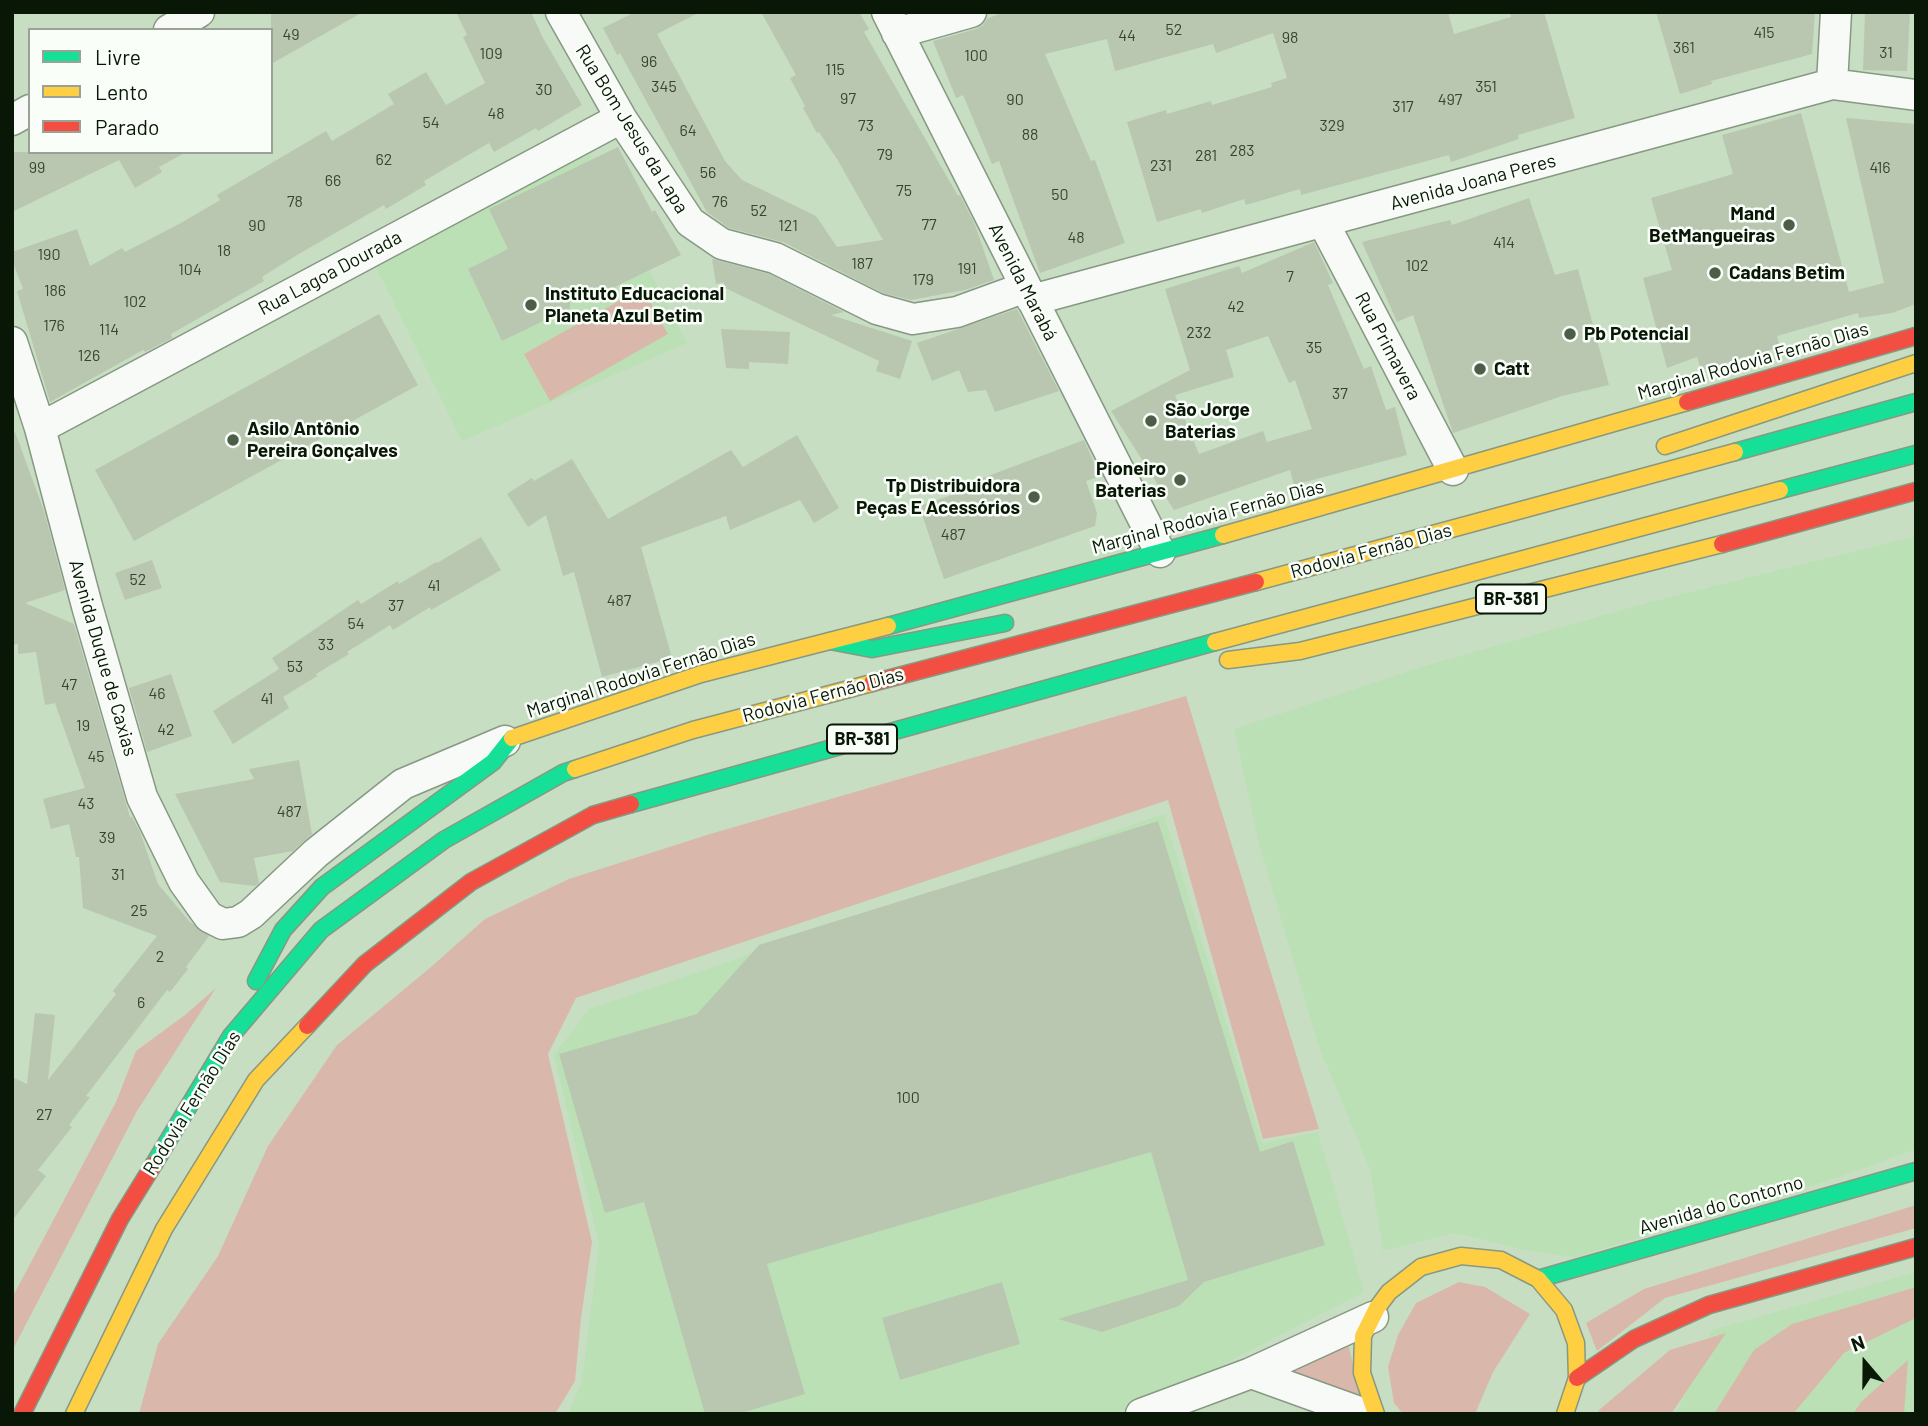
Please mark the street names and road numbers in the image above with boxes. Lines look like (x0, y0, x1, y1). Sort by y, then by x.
street label: Rua Bom Jesus da Lapa (571, 40, 693, 218)
street label: Avenida Joana Peres (1388, 149, 1558, 215)
street label: Avenida Marabá (984, 219, 1062, 345)
street label: Rua Lagoa Dourada (255, 226, 405, 320)
street label: Rua Primavera (1350, 288, 1426, 404)
street label: Marginal Rodovia Fernão Dias (1635, 317, 1871, 405)
street label: Marginal Rodovia Fernão Dias (1090, 475, 1326, 559)
street label: Rodovia Fernão Dias (1288, 518, 1454, 584)
street label: Avenida Duque de Caxias (64, 557, 142, 759)
road number: BR-381 (1476, 584, 1546, 614)
street label: Marginal Rodovia Fernão Dias (524, 627, 758, 723)
street label: Rodovia Fernão Dias (740, 662, 906, 728)
road number: BR-381 (827, 724, 897, 754)
street label: Rodovia Fernão Dias (138, 1027, 246, 1179)
street label: Avenida do Contorno (1636, 1171, 1806, 1239)

